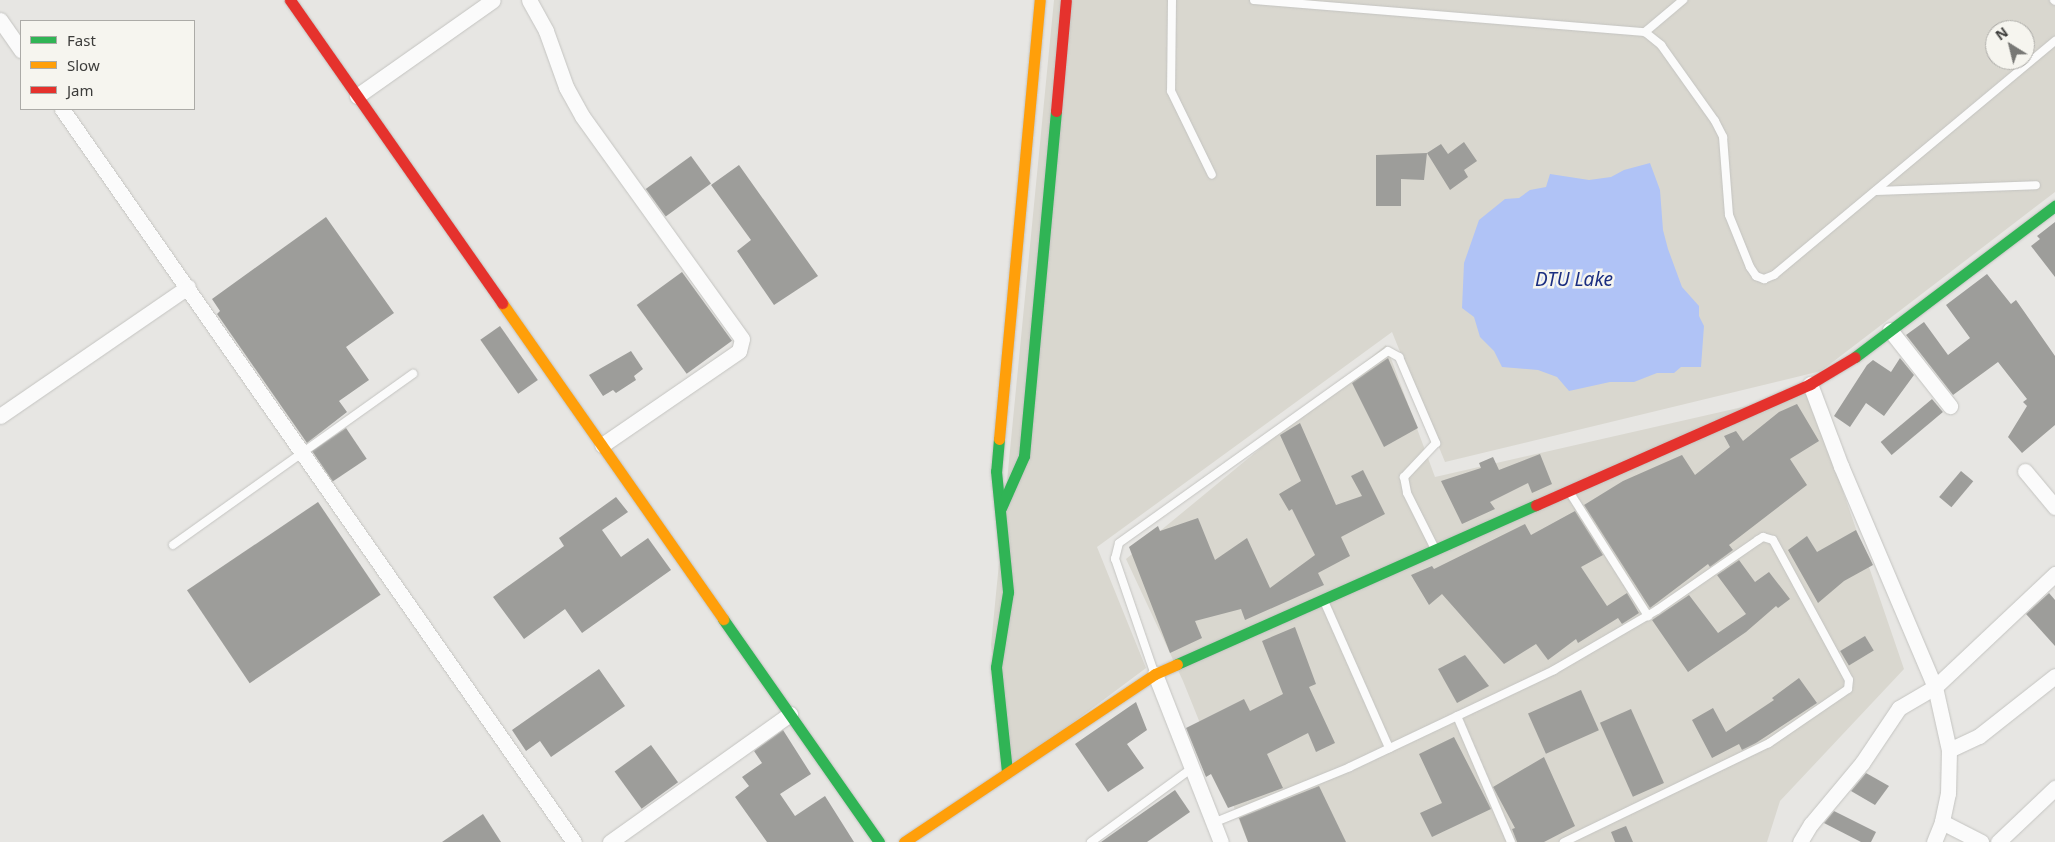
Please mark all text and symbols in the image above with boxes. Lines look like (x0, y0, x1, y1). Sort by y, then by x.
legend (20, 20, 195, 110)
north arrow (1985, 20, 2035, 70)
text: N (1991, 22, 2012, 44)
text: Fast (67, 30, 96, 50)
text: Slow (67, 55, 100, 75)
text: Jam (67, 80, 94, 100)
water label: DTU Lake (1535, 269, 1613, 291)

